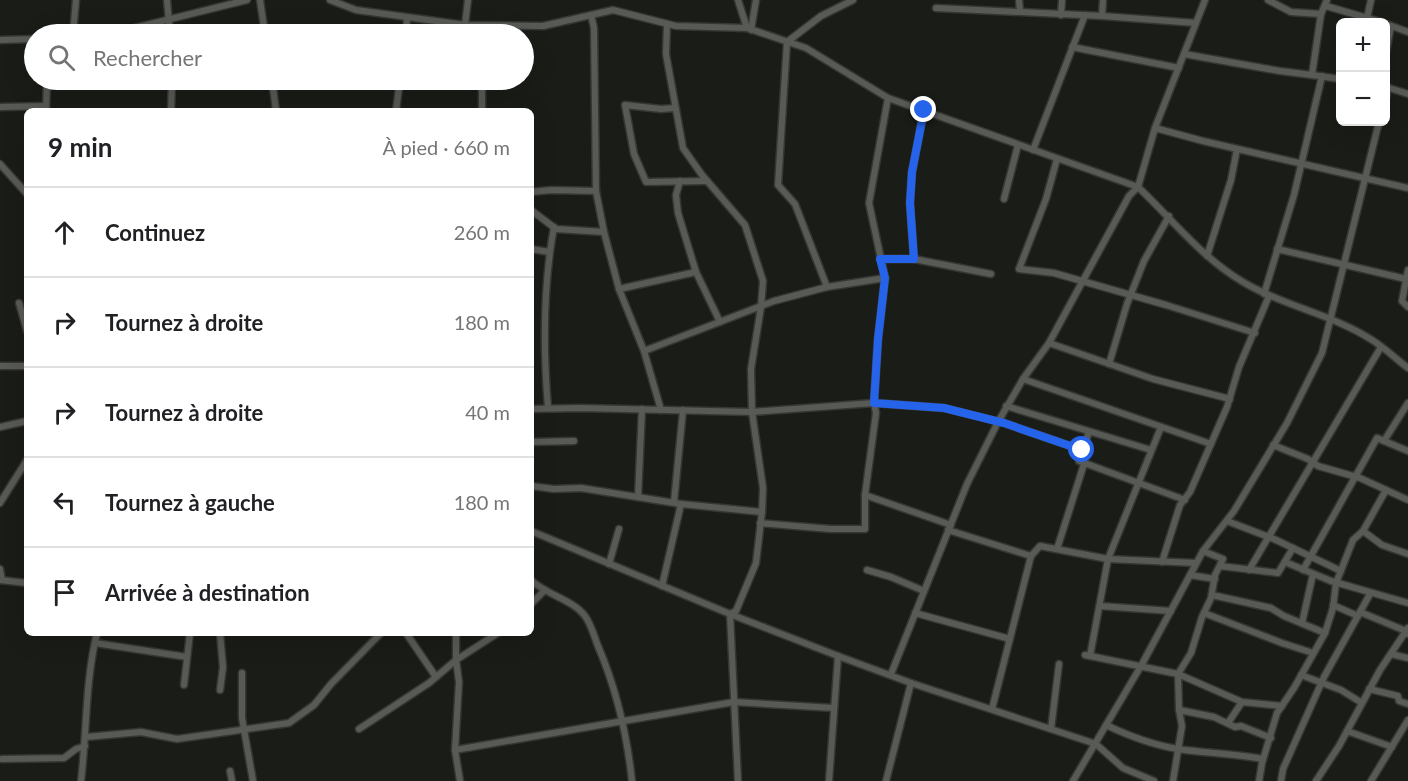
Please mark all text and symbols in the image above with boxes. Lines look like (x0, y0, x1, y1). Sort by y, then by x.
map controls (1336, 18, 1390, 126)
button: + (1336, 18, 1390, 72)
search box (24, 24, 534, 90)
icon: search (45, 41, 78, 74)
text: Rechercher (93, 44, 202, 71)
button: − (1336, 72, 1390, 126)
route end (910, 96, 936, 122)
text: 9 min (48, 131, 112, 163)
text: À pied · 660 m (382, 135, 510, 159)
icon: ahead (48, 216, 81, 249)
text: Continuez (105, 219, 205, 246)
text: 260 m (454, 220, 510, 244)
icon: right (48, 306, 81, 339)
text: Tournez à droite (105, 309, 263, 336)
text: 180 m (454, 310, 510, 334)
icon: right (48, 396, 81, 429)
text: Tournez à droite (105, 399, 263, 426)
text: 40 m (465, 400, 510, 424)
route start (1068, 436, 1094, 462)
icon: left (48, 486, 81, 519)
text: Tournez à gauche (105, 489, 275, 516)
text: 180 m (454, 490, 510, 514)
icon: arrive (48, 576, 81, 609)
text: Arrivée à destination (105, 579, 310, 606)

